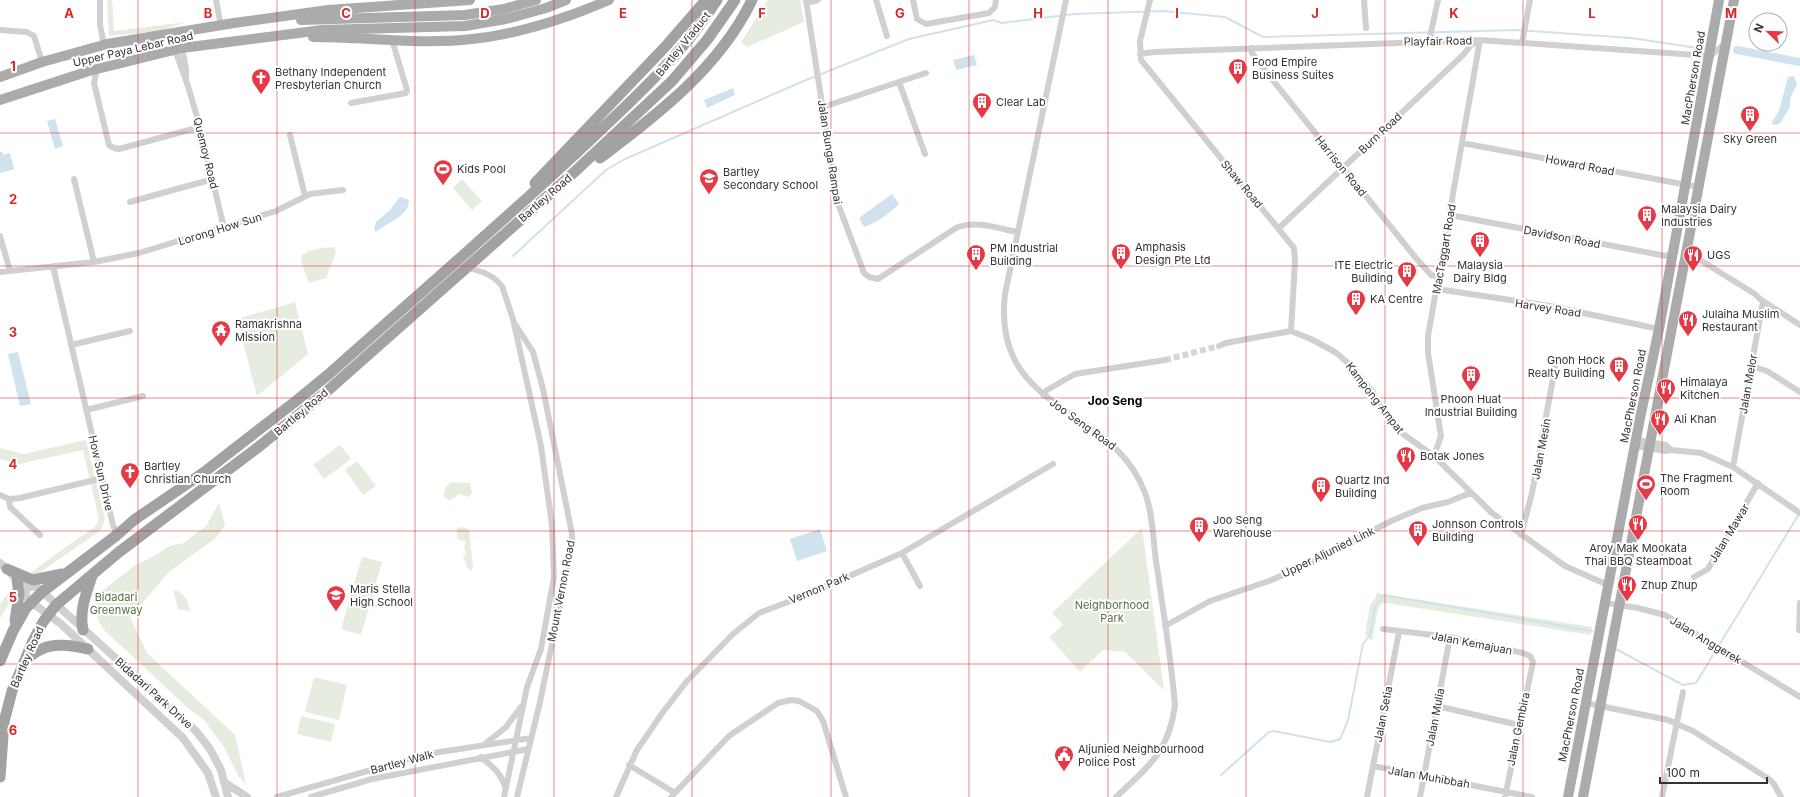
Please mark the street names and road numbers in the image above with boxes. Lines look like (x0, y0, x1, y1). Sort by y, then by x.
street label: Bartley Viaduct (653, 9, 714, 79)
street label: Upper Paya Lebar Road (71, 28, 195, 70)
street label: MacPherson Road (1678, 30, 1708, 126)
street label: Playfair Road (1404, 33, 1472, 49)
street label: Jalan Bunga Rampai (815, 99, 845, 205)
street label: Burn Road (1355, 109, 1405, 157)
street label: Quemoy Road (190, 116, 222, 190)
street label: Harrison Road (1312, 133, 1370, 199)
street label: Howard Road (1544, 151, 1616, 179)
street label: Shaw Road (1218, 157, 1266, 211)
street label: Bartley Road (516, 171, 574, 225)
street label: MacTaggart Road (1429, 203, 1459, 295)
street label: Lorong How Sun (177, 210, 263, 248)
street label: Davidson Road (1522, 223, 1602, 251)
street label: Harvey Road (1514, 296, 1582, 320)
street label: MacPherson Road (1617, 348, 1649, 444)
street label: Jalan Melor (1736, 353, 1760, 415)
street label: Kampong Ampat (1343, 360, 1407, 437)
street label: Bartley Road (271, 385, 331, 439)
street label: Joo Seng Road (1047, 395, 1119, 453)
street label: Jalan Mesin (1528, 417, 1554, 481)
street label: How Sun Drive (86, 434, 116, 512)
street label: Jalan Mawar (1706, 501, 1752, 565)
street label: Upper Aljunied Link (1279, 523, 1377, 581)
street label: Mount Vernon Road (544, 539, 578, 643)
street label: Vernon Park (787, 569, 851, 607)
street label: Jalan Anggerek (1668, 613, 1744, 667)
street label: Bartley Road (7, 624, 47, 690)
street label: Jalan Kemajuan (1430, 628, 1514, 658)
street label: Bidadari Park Drive (112, 654, 196, 732)
street label: MacPherson Road (1555, 667, 1587, 763)
street label: Jalan Setia (1371, 685, 1395, 743)
street label: Jalan Mulia (1423, 687, 1447, 747)
street label: Jalan Gembira (1503, 691, 1533, 767)
street label: Bartley Walk (369, 747, 435, 777)
street label: Jalan Muhibbah (1387, 763, 1471, 791)

